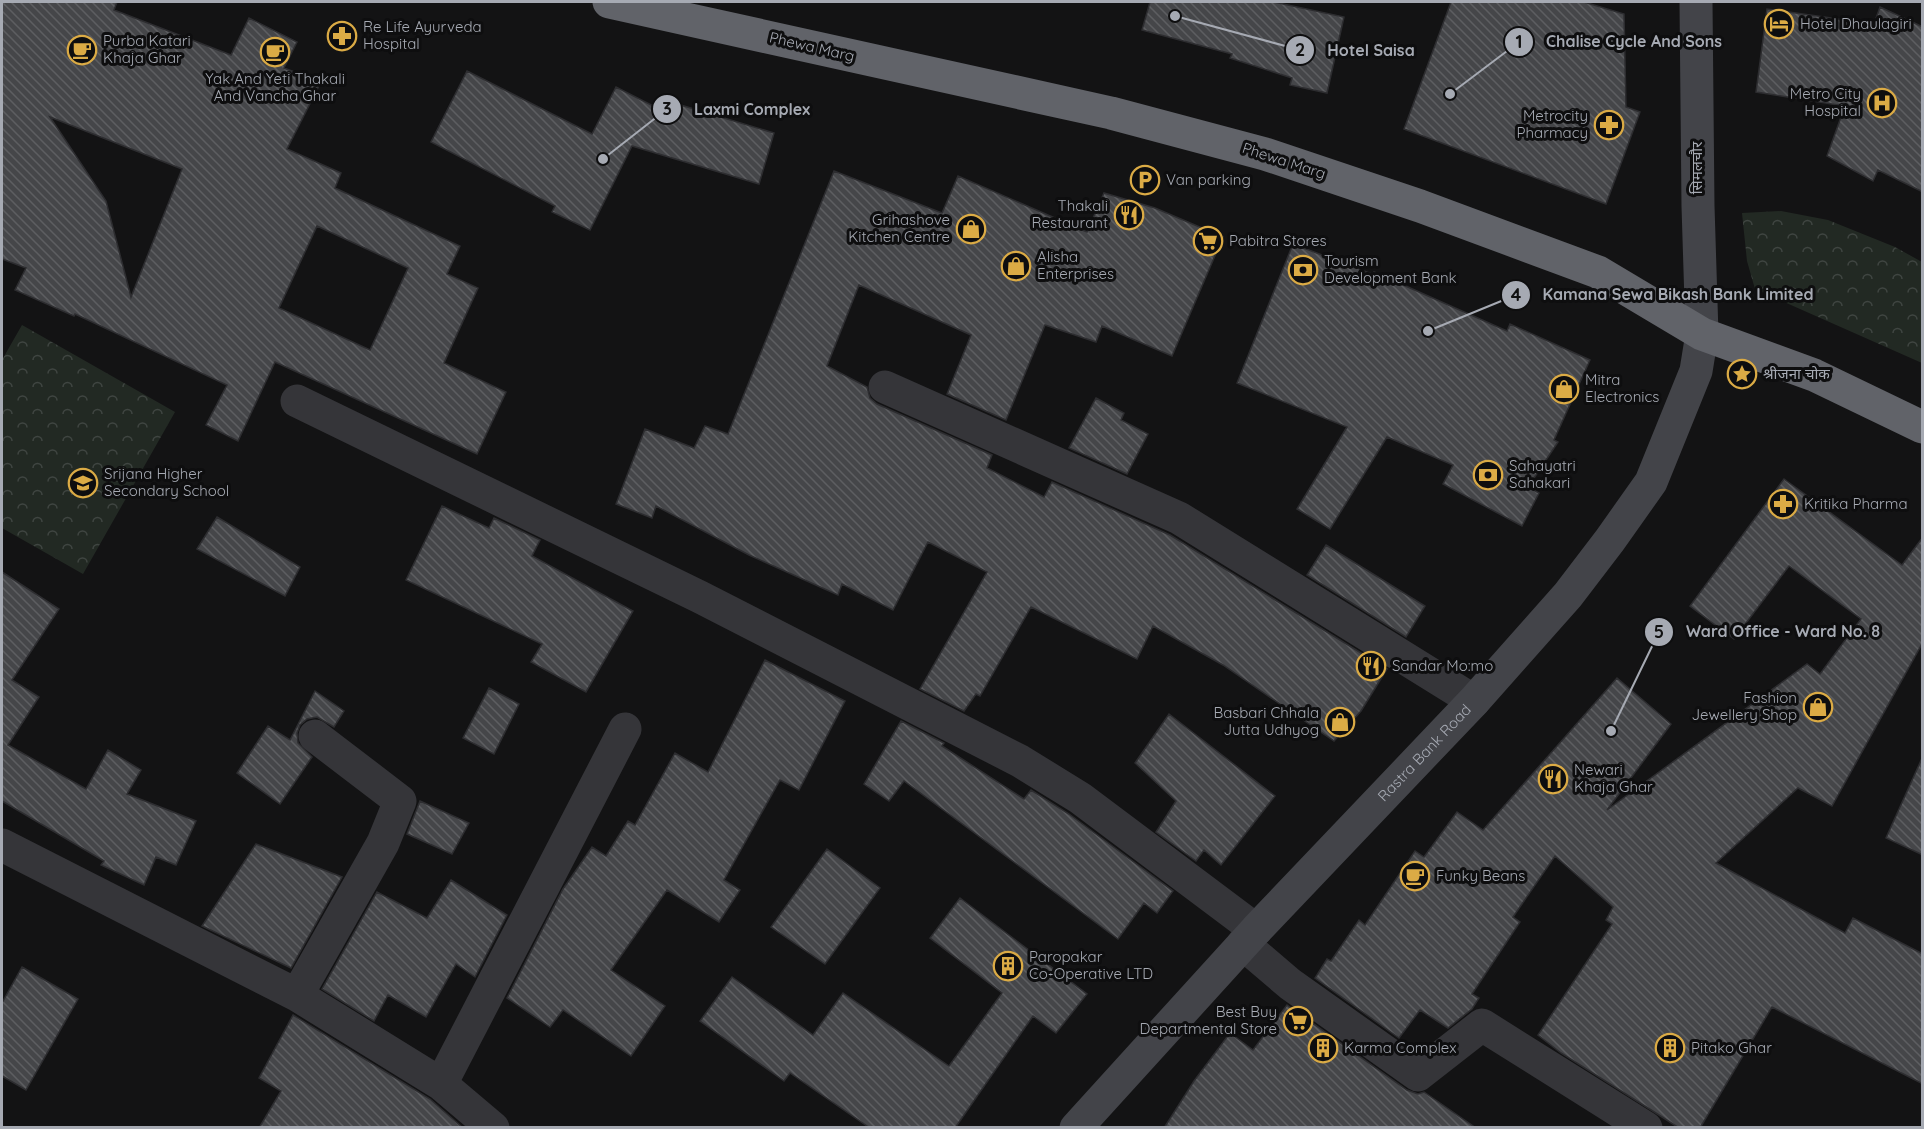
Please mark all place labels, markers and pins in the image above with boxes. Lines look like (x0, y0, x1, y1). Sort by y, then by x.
hotel icon: Hotel Dhaulagiri (1763, 8, 1795, 40)
place label: Hotel Dhaulagiri (1800, 14, 1912, 33)
place label: Re Life Ayurveda Hospital (363, 17, 482, 53)
pharmacy icon: Re Life Ayurveda Hospital (326, 20, 358, 52)
callout: Chalise Cycle And Sons (1504, 25, 1734, 59)
place label: Purba Katari Khaja Ghar (103, 31, 191, 67)
callout: Hotel Saisa (1285, 33, 1426, 67)
cafe icon: Purba Katari Khaja Ghar (66, 34, 98, 66)
cafe icon: Yak And Yeti Thakali And Vancha Ghar (259, 36, 291, 68)
place label: Yak And Yeti Thakali And Vancha Ghar (205, 69, 345, 105)
place label: Metro City Hospital (1790, 84, 1861, 120)
hospital icon: Metro City Hospital (1866, 87, 1898, 119)
callout: Laxmi Complex (652, 92, 822, 126)
place label: Metrocity Pharmacy (1517, 106, 1588, 142)
pharmacy icon: Metrocity Pharmacy (1593, 109, 1625, 141)
parking icon: Van parking (1129, 164, 1161, 196)
place label: Van parking (1166, 170, 1251, 189)
place label: Thakali Restaurant (1032, 196, 1108, 232)
restaurant icon: Thakali Restaurant (1113, 199, 1145, 231)
place label: Grihashove Kitchen Centre (848, 210, 950, 246)
shop icon: Grihashove Kitchen Centre (955, 213, 987, 245)
supermarket icon: Pabitra Stores (1192, 225, 1224, 257)
place label: Pabitra Stores (1229, 231, 1327, 250)
place label: Alisha Enterprises (1037, 247, 1114, 283)
shop icon: Alisha Enterprises (1000, 250, 1032, 282)
place label: Tourism Development Bank (1324, 251, 1457, 287)
bank icon: Tourism Development Bank (1287, 254, 1319, 286)
callout: Kamana Sewa Bikash Bank Limited (1501, 278, 1826, 312)
place icon: श्रीजना चोक (1726, 358, 1758, 390)
place label: श्रीजना चोक (1763, 364, 1830, 383)
place label: Mitra Electronics (1585, 370, 1659, 406)
shop icon: Mitra Electronics (1548, 373, 1580, 405)
place label: Sahayatri Sahakari (1509, 456, 1576, 492)
bank icon: Sahayatri Sahakari (1472, 459, 1504, 491)
place label: Srijana Higher Secondary School (104, 464, 229, 500)
school or university icon: Srijana Higher Secondary School (67, 467, 99, 499)
pharmacy icon: Kritika Pharma (1767, 488, 1799, 520)
place label: Kritika Pharma (1804, 494, 1908, 513)
callout: Ward Office - Ward No. 8 (1644, 615, 1892, 649)
restaurant icon: Sandar Mo:mo (1355, 650, 1387, 682)
place label: Sandar Mo:mo (1392, 656, 1493, 675)
place label: Fashion Jewellery Shop (1691, 688, 1797, 724)
shop icon: Fashion Jewellery Shop (1802, 691, 1834, 723)
place label: Basbari Chhala Jutta Udhyog (1213, 703, 1319, 739)
shop icon: Basbari Chhala Jutta Udhyog (1324, 706, 1356, 738)
place label: Newari Khaja Ghar (1574, 760, 1653, 796)
restaurant icon: Newari Khaja Ghar (1537, 763, 1569, 795)
cafe icon: Funky Beans (1399, 860, 1431, 892)
place label: Funky Beans (1436, 866, 1525, 885)
place label: Paropakar Co-Operative LTD (1029, 947, 1153, 983)
building icon: Paropakar Co-Operative LTD (992, 950, 1024, 982)
place label: Best Buy Departmental Store (1140, 1002, 1277, 1038)
supermarket icon: Best Buy Departmental Store (1282, 1005, 1314, 1037)
building icon: Karma Complex (1307, 1032, 1339, 1064)
building icon: Pitako Ghar (1654, 1032, 1686, 1064)
place label: Karma Complex (1344, 1038, 1456, 1057)
place label: Pitako Ghar (1691, 1038, 1772, 1057)

